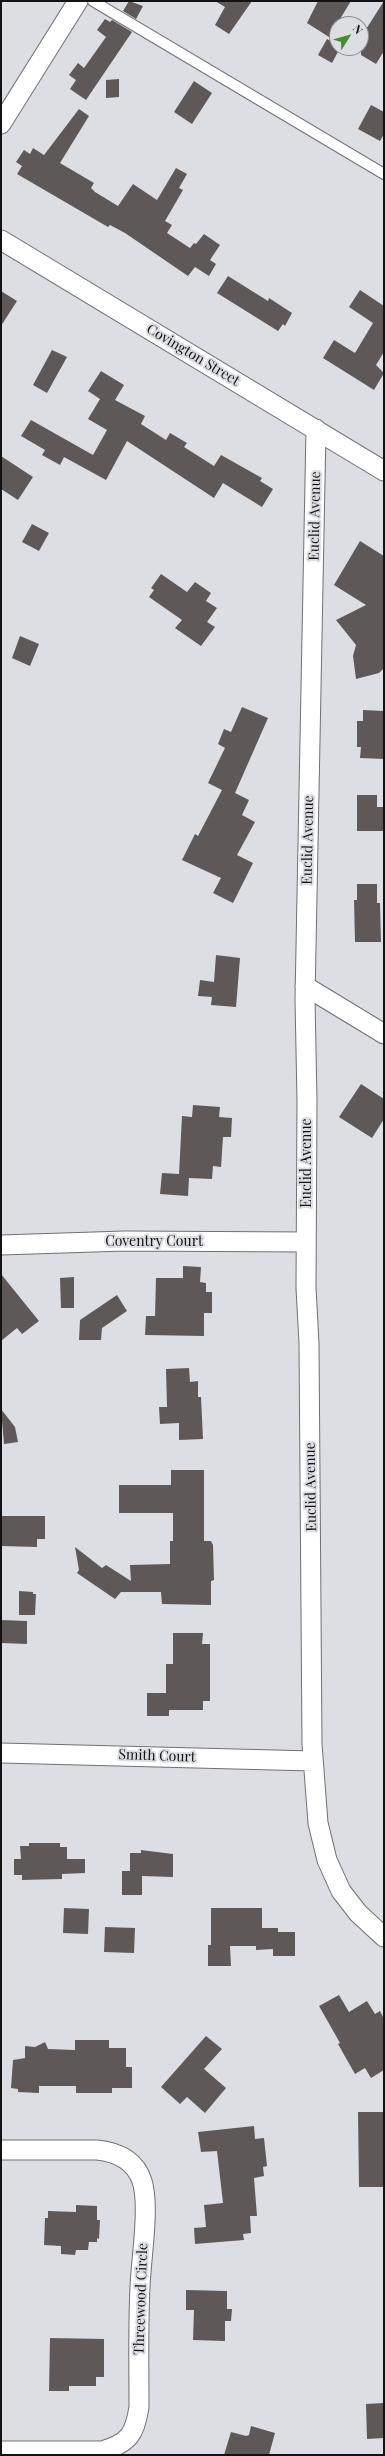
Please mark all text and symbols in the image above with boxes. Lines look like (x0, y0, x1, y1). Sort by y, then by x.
north arrow (329, 16, 369, 56)
text: N (350, 21, 367, 37)
street label: Covington Street (143, 321, 243, 389)
street label: Euclid Avenue (306, 471, 324, 561)
street label: Euclid Avenue (299, 795, 317, 885)
street label: Euclid Avenue (299, 1118, 315, 1208)
street label: Coventry Court (105, 1234, 203, 1250)
street label: Euclid Avenue (302, 1442, 320, 1532)
street label: Smith Court (118, 1746, 196, 1766)
street label: Threewood Circle (131, 2243, 151, 2355)

